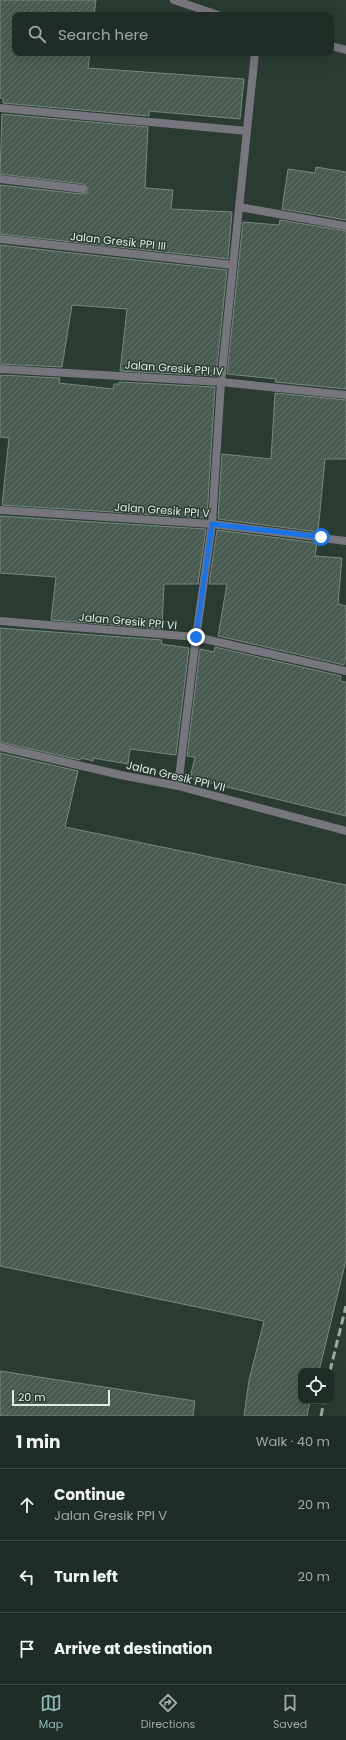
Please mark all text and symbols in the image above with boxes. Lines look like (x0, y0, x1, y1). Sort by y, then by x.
search box (12, 12, 334, 56)
icon: search (26, 23, 48, 45)
text: Search here (58, 24, 148, 45)
street label: Jalan Gresik PPI III (69, 228, 167, 254)
street label: Jalan Gresik PPI IV (124, 357, 224, 379)
street label: Jalan Gresik PPI V (114, 499, 211, 521)
route start (312, 528, 330, 546)
street label: Jalan Gresik PPI VI (78, 609, 178, 633)
route end (187, 628, 205, 646)
street label: Jalan Gresik PPI VII (125, 757, 227, 795)
map controls (298, 1368, 334, 1404)
button: locate (298, 1368, 334, 1404)
scale bar (12, 1388, 110, 1407)
text: 20 m (18, 1389, 46, 1405)
text: 1 min (16, 1430, 60, 1454)
text: Walk · 40 m (256, 1432, 330, 1451)
text: Continue (54, 1484, 125, 1505)
icon: ahead (16, 1494, 38, 1516)
text: 20 m (297, 1495, 330, 1514)
text: Jalan Gresik PPI V (54, 1506, 167, 1525)
icon: left (16, 1566, 38, 1588)
text: Turn left (54, 1566, 118, 1587)
text: 20 m (297, 1567, 330, 1586)
icon: arrive (16, 1638, 38, 1660)
text: Arrive at destination (54, 1638, 212, 1659)
tab: Map (39, 1692, 63, 1733)
tab: Directions (141, 1692, 195, 1733)
tab: Saved (273, 1692, 307, 1733)

